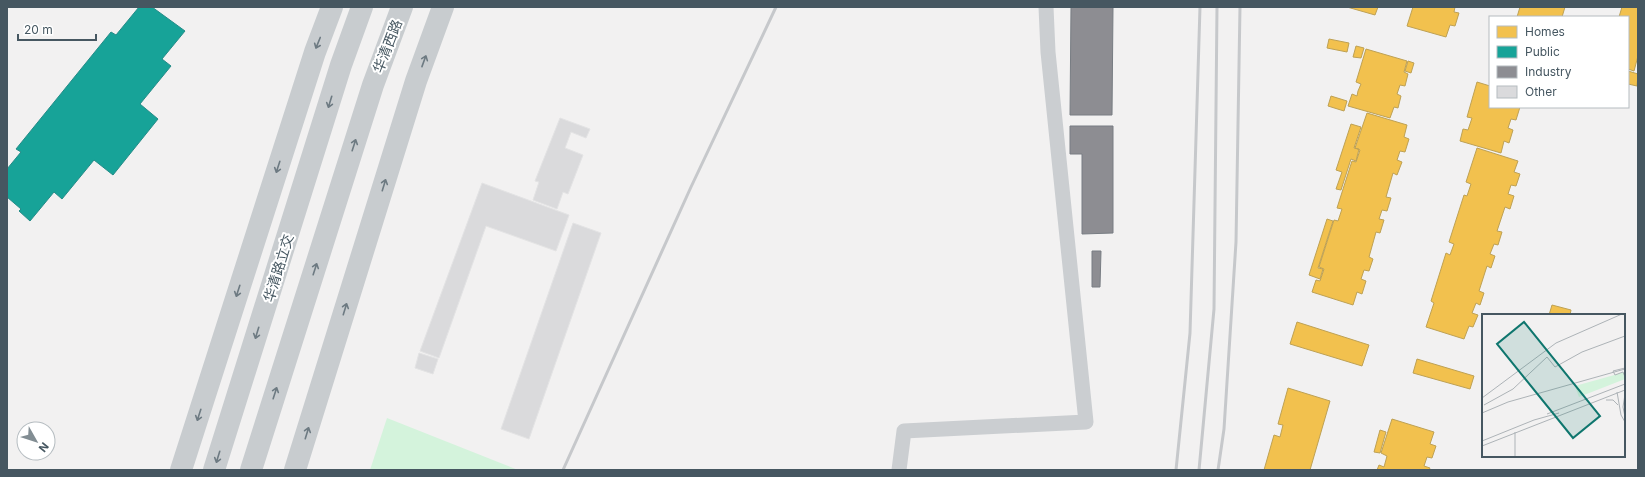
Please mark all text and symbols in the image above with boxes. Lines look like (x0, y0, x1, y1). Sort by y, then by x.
scale bar (18, 16, 96, 42)
legend (1489, 16, 1629, 108)
street label: 华清西路 (369, 17, 405, 75)
text: 20 m (24, 22, 53, 37)
text: Homes (1525, 24, 1565, 39)
one-way arrow (314, 37, 321, 49)
text: Public (1525, 44, 1560, 59)
one-way arrow (420, 55, 428, 67)
text: Industry (1525, 64, 1572, 79)
text: Other (1525, 84, 1557, 99)
one-way arrow (325, 96, 333, 108)
one-way arrow (351, 139, 358, 152)
one-way arrow (274, 160, 281, 173)
one-way arrow (381, 178, 388, 191)
street label: 华清路立交 (260, 232, 296, 304)
one-way arrow (311, 263, 319, 275)
one-way arrow (234, 284, 241, 297)
one-way arrow (342, 302, 349, 315)
inset map (1482, 314, 1625, 457)
one-way arrow (253, 327, 260, 340)
one-way arrow (272, 386, 279, 399)
one-way arrow (195, 408, 202, 421)
north arrow (16, 421, 56, 461)
one-way arrow (304, 426, 311, 439)
text: N (36, 440, 52, 455)
one-way arrow (214, 451, 221, 464)

